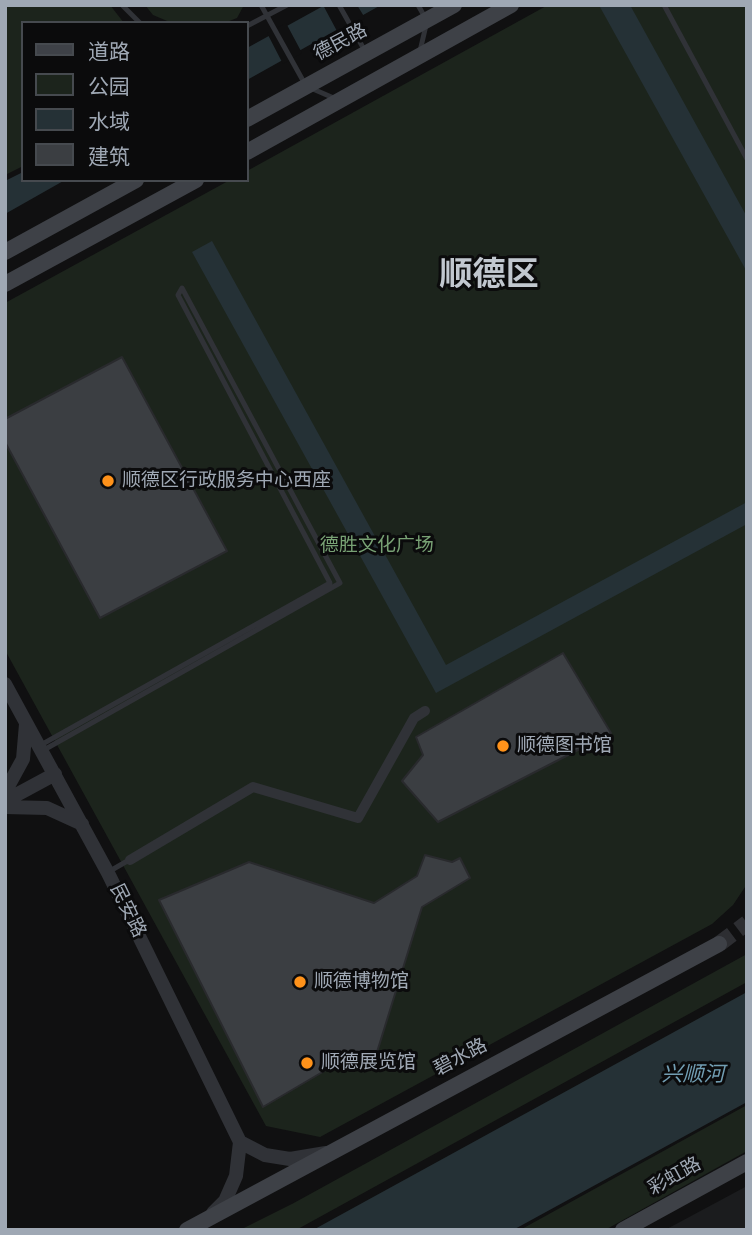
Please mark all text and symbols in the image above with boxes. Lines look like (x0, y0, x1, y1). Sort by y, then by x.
street label: 德民路 (310, 20, 372, 66)
legend (21, 21, 248, 182)
text: 道路 (88, 40, 130, 64)
text: 公园 (88, 75, 130, 99)
text: 水域 (88, 110, 130, 134)
text: 建筑 (88, 145, 130, 169)
district label: 顺德区 (440, 257, 538, 297)
place label: 顺德区行政服务中心西座 (122, 470, 331, 492)
marker: 顺德区行政服务中心西座 (100, 473, 116, 489)
park label: 德胜文化广场 (320, 535, 434, 557)
place label: 顺德图书馆 (517, 735, 612, 757)
marker: 顺德图书馆 (495, 738, 511, 754)
street label: 民安路 (104, 880, 150, 942)
place label: 顺德博物馆 (314, 971, 409, 993)
marker: 顺德博物馆 (292, 974, 308, 990)
street label: 碧水路 (430, 1035, 492, 1081)
place label: 顺德展览馆 (321, 1052, 416, 1074)
marker: 顺德展览馆 (299, 1055, 315, 1071)
water label: 兴顺河 (662, 1063, 724, 1089)
street label: 彩虹路 (645, 1153, 705, 1201)

